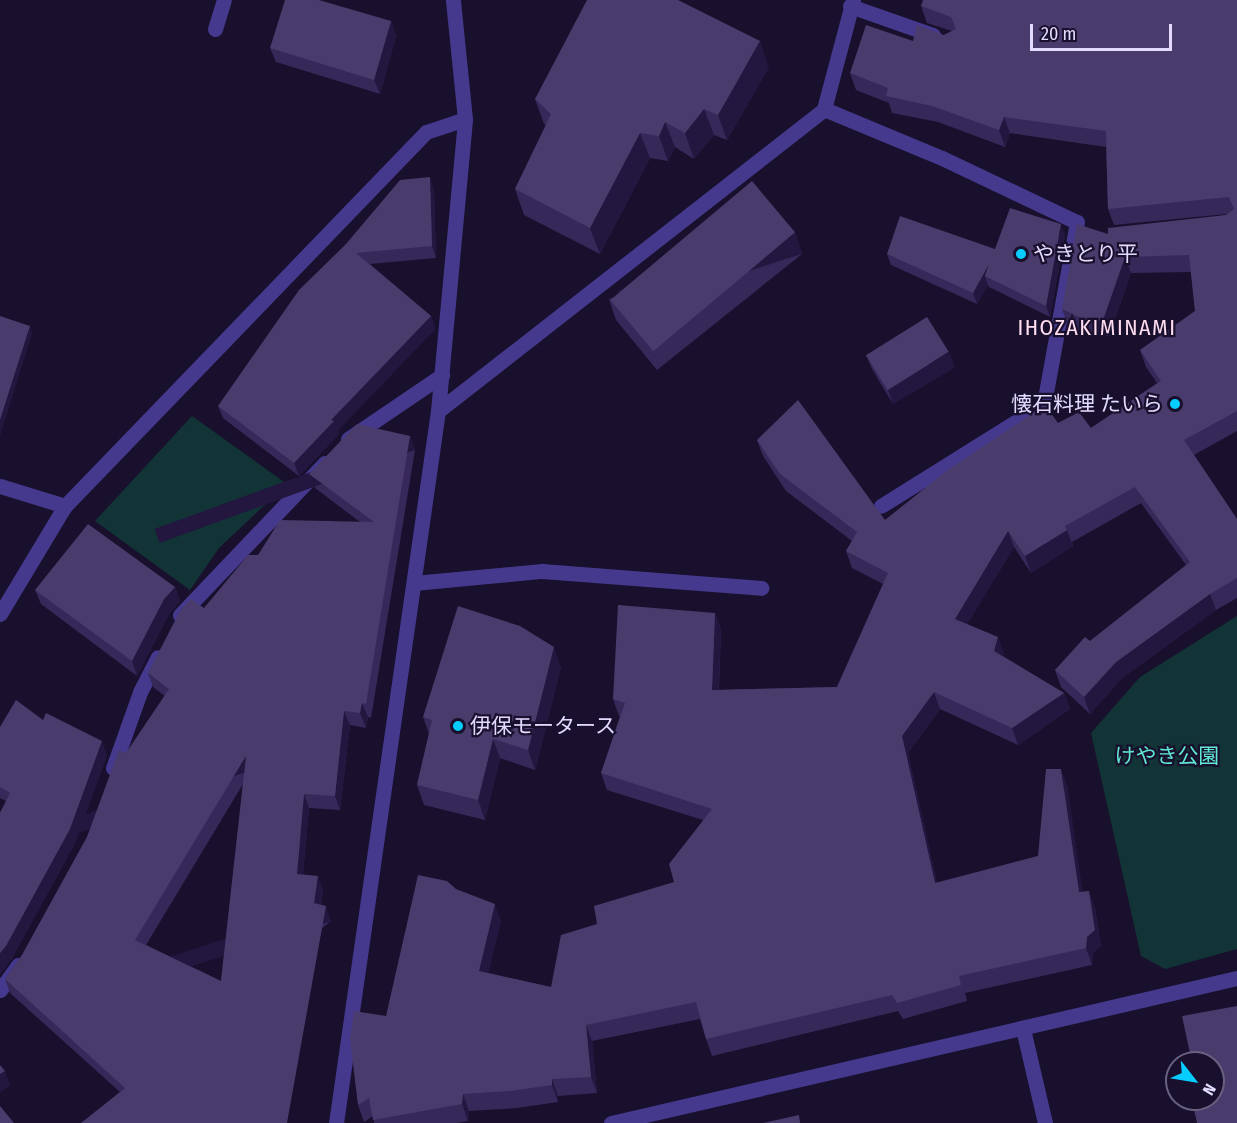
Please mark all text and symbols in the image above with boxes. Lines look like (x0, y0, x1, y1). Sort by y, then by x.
scale bar (1033, 12, 1176, 50)
text: 20 m (1041, 23, 1076, 45)
place label: やきとり平 (1033, 241, 1138, 267)
marker: やきとり平 (1014, 247, 1028, 261)
district label: IHOZAKIMINAMI (1018, 315, 1176, 341)
place label: 懐石料理 たいら (1011, 391, 1163, 417)
marker: 懐石料理 たいら (1168, 397, 1182, 411)
place label: 伊保モータース (470, 713, 617, 739)
marker: 伊保モータース (451, 719, 465, 733)
park label: けやき公園 (1115, 743, 1219, 769)
north arrow (1165, 1051, 1225, 1111)
text: N (1199, 1080, 1220, 1099)

